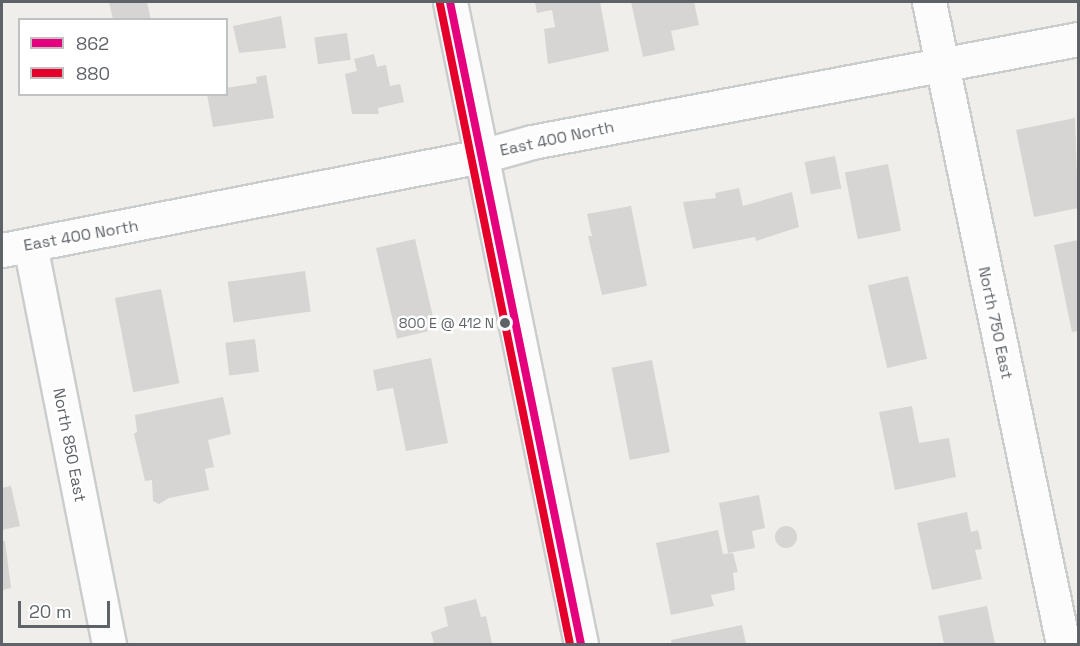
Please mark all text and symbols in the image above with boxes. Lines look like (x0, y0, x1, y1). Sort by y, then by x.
legend (18, 18, 228, 96)
text: 862 (76, 32, 109, 55)
text: 880 (76, 62, 110, 85)
street label: East 400 North (498, 118, 616, 160)
street label: East 400 North (22, 216, 140, 256)
street label: North 750 East (974, 265, 1016, 381)
place label: 800 E @ 412 N (399, 315, 494, 331)
marker: 800 E @ 412 N (499, 317, 511, 329)
street label: North 850 East (49, 386, 89, 504)
scale bar (21, 589, 112, 627)
text: 20 m (29, 600, 72, 623)

